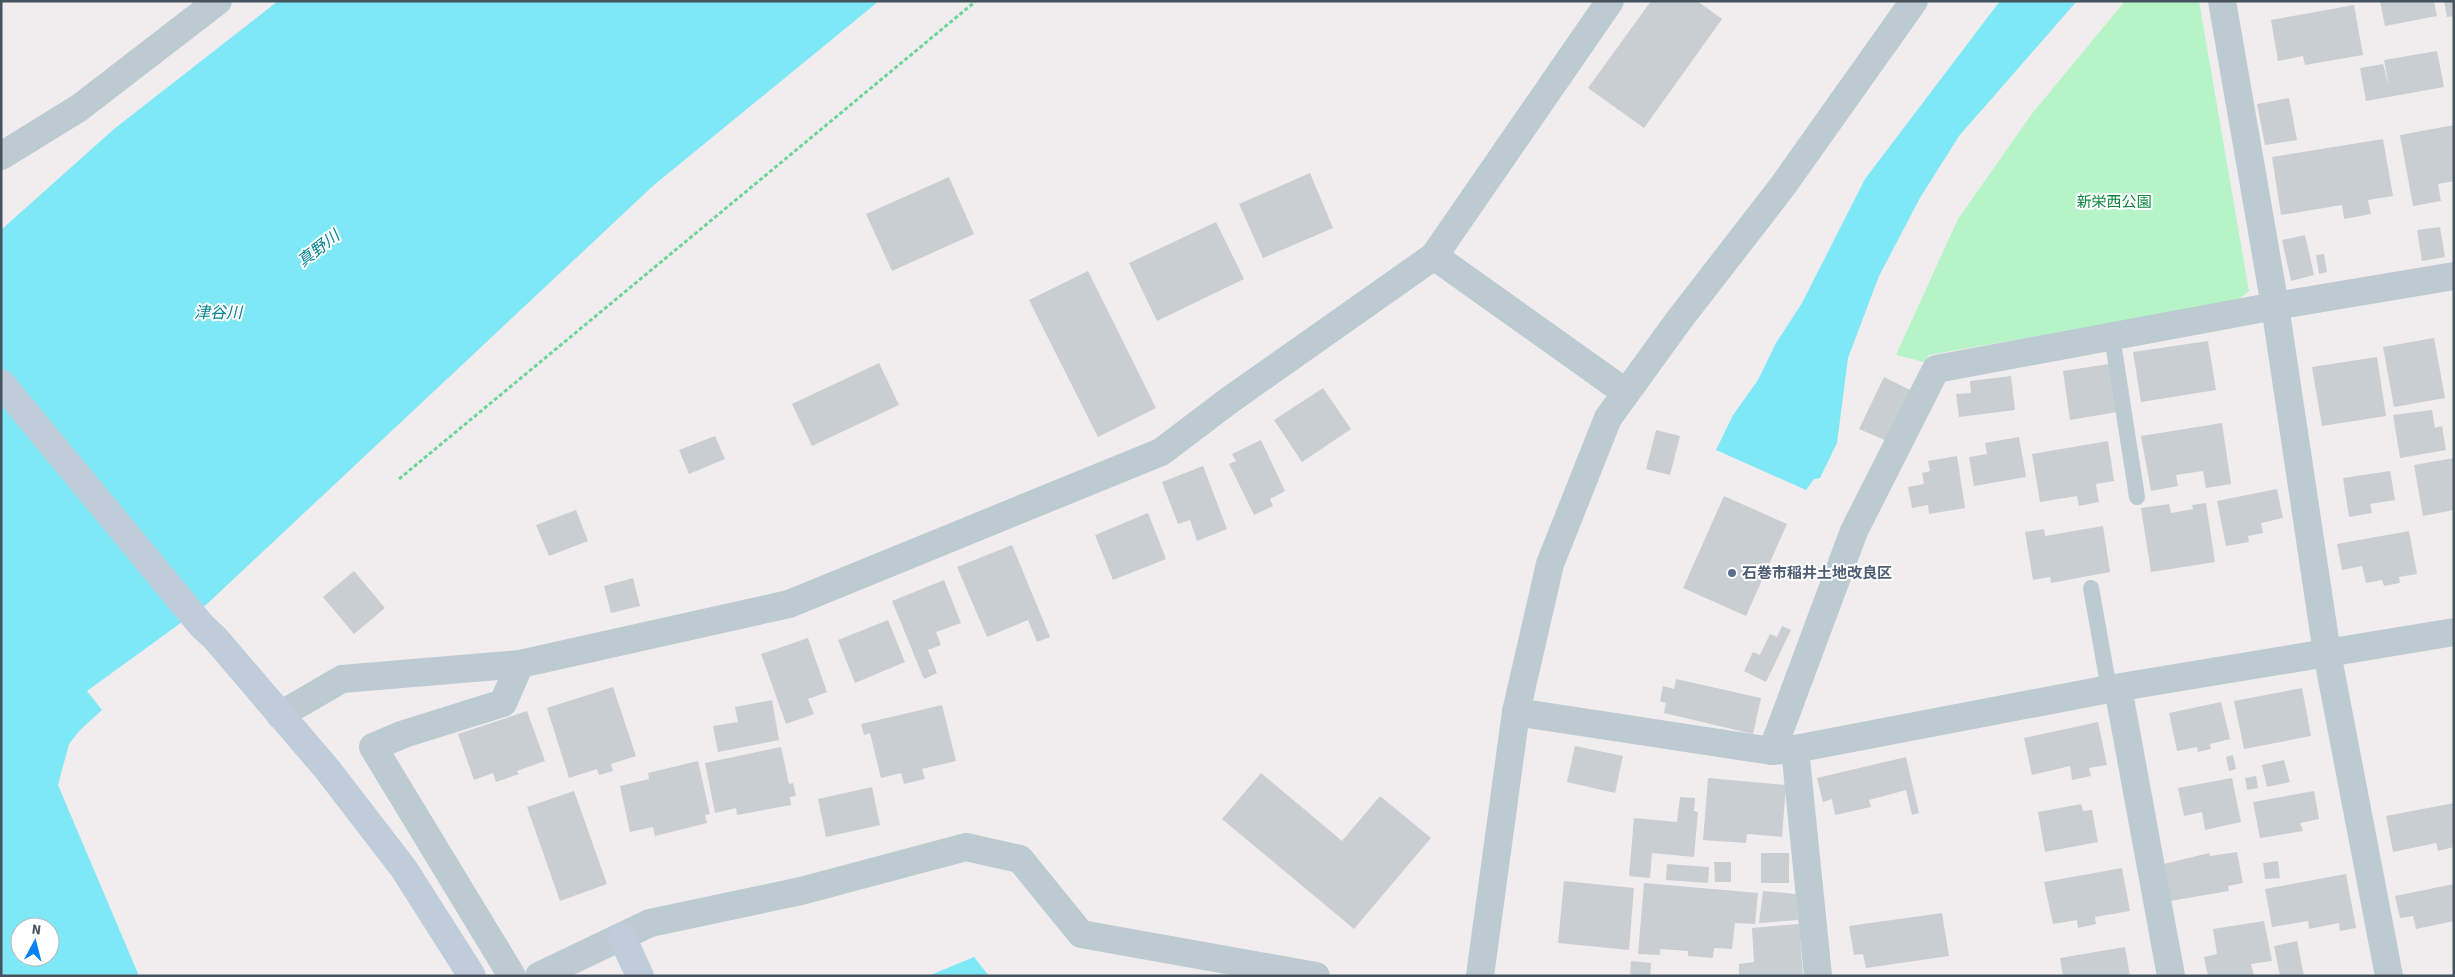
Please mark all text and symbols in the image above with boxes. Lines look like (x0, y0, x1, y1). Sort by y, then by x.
park label: 新栄西公園 (2076, 192, 2152, 213)
water label: 真野川 (293, 224, 346, 272)
water label: 津谷川 (194, 302, 244, 324)
place label: 石巻市稲井土地改良区 (1742, 563, 1892, 584)
marker: 石巻市稲井土地改良区 (1726, 567, 1738, 579)
north arrow (10, 917, 60, 967)
text: N (31, 920, 42, 941)

